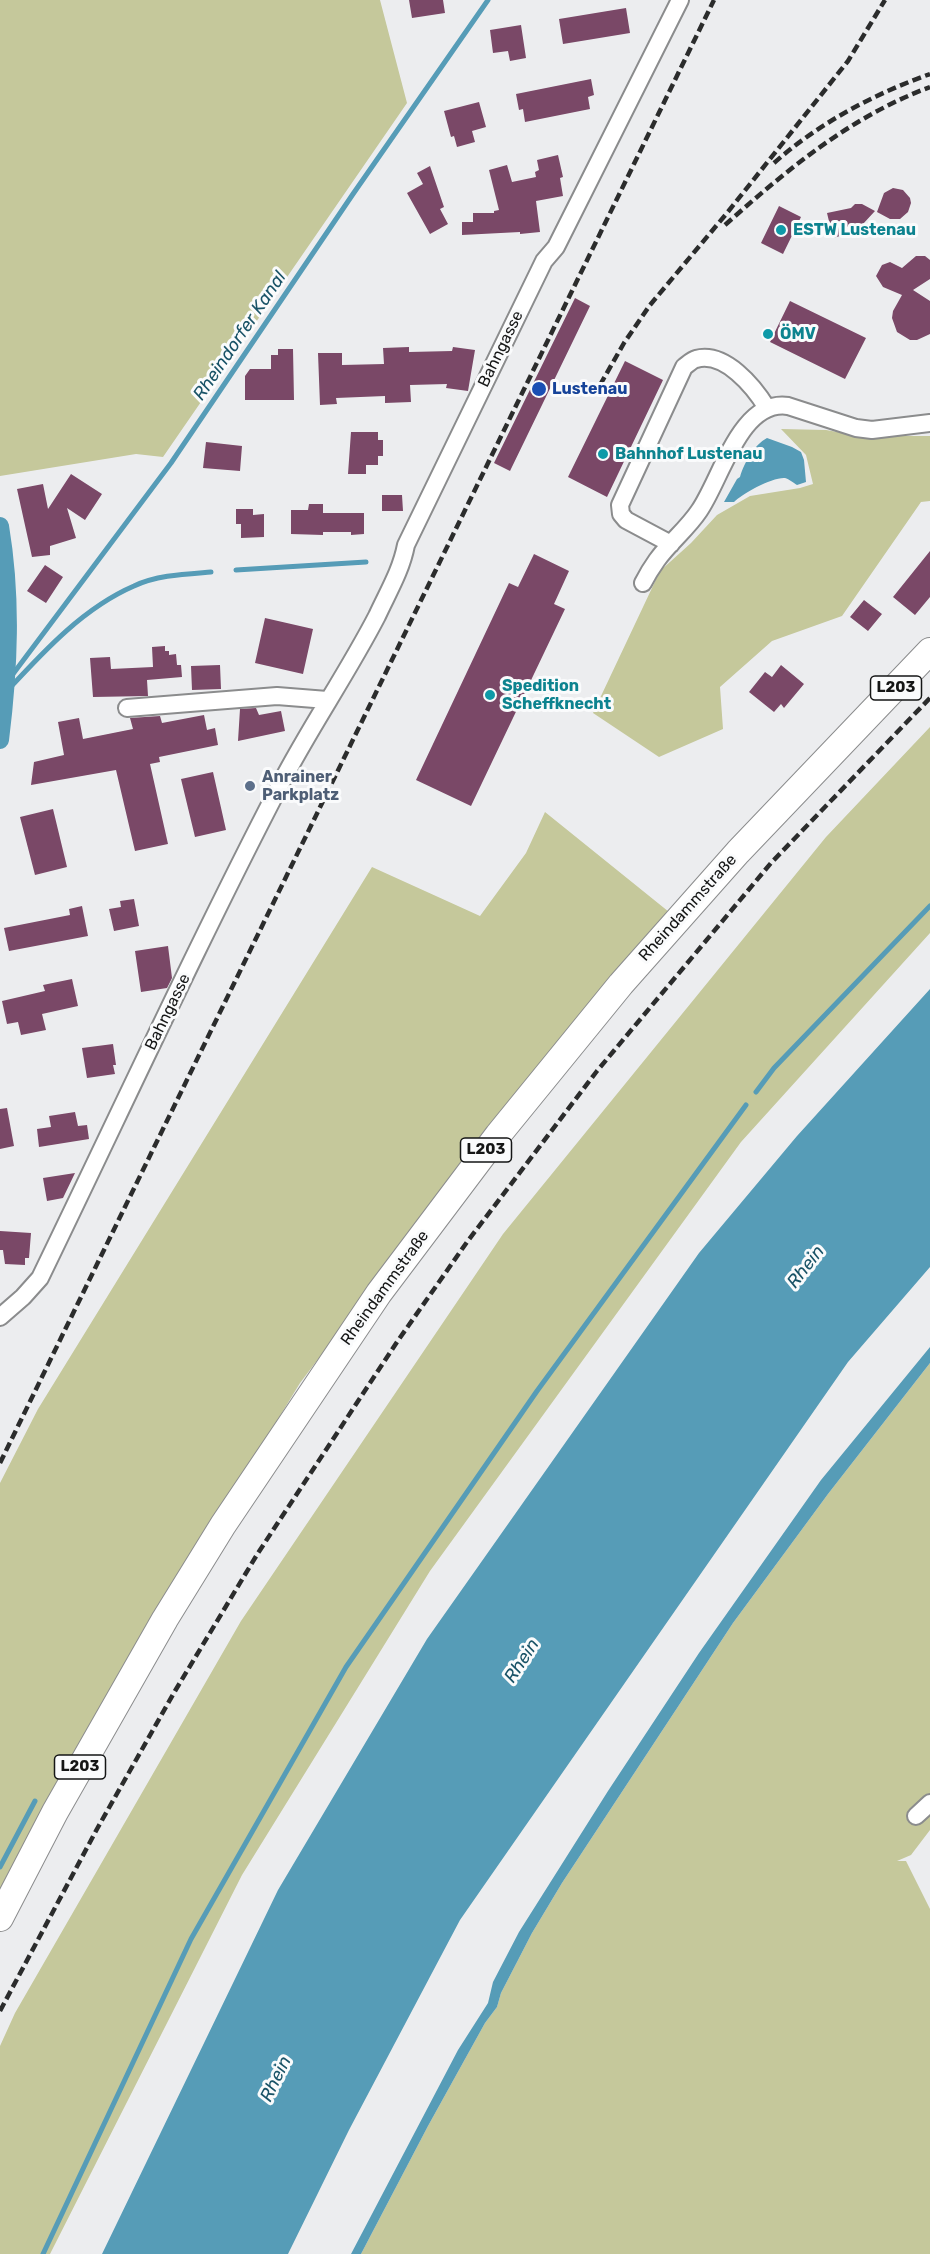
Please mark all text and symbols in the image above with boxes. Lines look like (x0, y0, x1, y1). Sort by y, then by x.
place label: ESTW Lustenau (793, 220, 916, 240)
marker: ESTW Lustenau (774, 223, 788, 237)
water label: Rheindorfer Kanal (189, 267, 291, 405)
street label: Bahngasse (474, 308, 528, 390)
place label: ÖMV (780, 324, 816, 344)
marker: ÖMV (761, 327, 775, 341)
place label: Lustenau (552, 379, 627, 399)
marker: Lustenau (530, 380, 548, 398)
place label: Bahnhof Lustenau (615, 444, 762, 464)
marker: Bahnhof Lustenau (596, 447, 610, 461)
place label: Spedition Scheffknecht (502, 676, 611, 714)
road number: L203 (870, 676, 922, 700)
marker: Spedition Scheffknecht (483, 688, 497, 702)
place label: Anrainer Parkplatz (262, 767, 339, 805)
marker: Anrainer Parkplatz (243, 779, 257, 793)
street label: Rheindammstraße (635, 851, 741, 965)
street label: Bahngasse (141, 971, 195, 1053)
road number: L203 (460, 1138, 512, 1162)
street label: Rheindammstraße (337, 1227, 433, 1349)
water label: Rhein (783, 1241, 829, 1293)
water label: Rhein (500, 1635, 544, 1687)
road number: L203 (54, 1755, 106, 1779)
water label: Rhein (256, 2053, 296, 2105)

